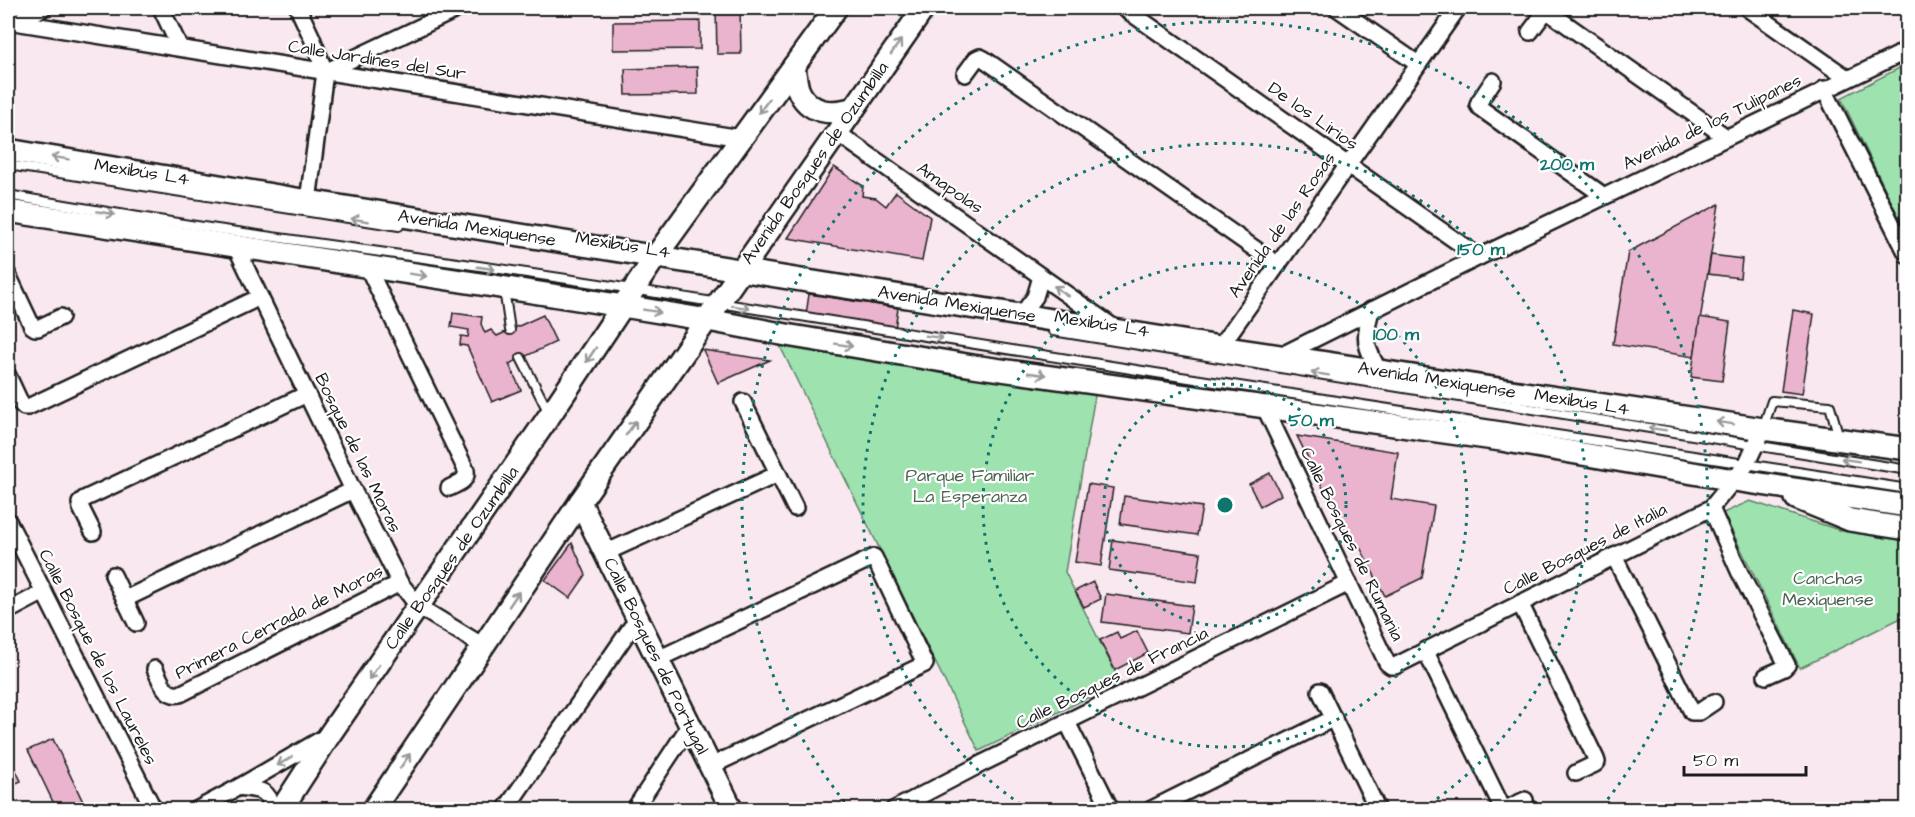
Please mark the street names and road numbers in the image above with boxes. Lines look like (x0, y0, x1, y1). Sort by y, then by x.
street label: Calle Jardines del Sur (286, 34, 468, 86)
street label: Avenida Bosques de Ozumbilla (735, 57, 895, 269)
street label: Avenida de los Tulipanes (1618, 68, 1806, 176)
street label: De los Lirios (1263, 76, 1363, 156)
street label: Avenida de las Rosas (1222, 147, 1342, 303)
street label: Mexibús L4 (93, 152, 191, 192)
street label: Amapolas (912, 156, 988, 220)
street label: Avenida Mexiquense (396, 203, 558, 253)
street label: Mexibús L4 (574, 225, 672, 265)
street label: Avenida Mexiquense (876, 279, 1038, 329)
street label: Mexibús L4 (1053, 304, 1151, 344)
street label: Avenida Mexiquense (1356, 355, 1518, 405)
street label: Bosque de las Moras (308, 369, 408, 537)
street label: Mexibús L4 (1533, 382, 1631, 422)
street label: Calle Bosques de Rumania (1294, 443, 1410, 645)
street label: Calle Bosques de Ozumbilla (379, 461, 525, 655)
street label: Calle Bosques de Italia (1499, 497, 1671, 601)
street label: Calle Bosque de los Laureles (33, 545, 163, 769)
street label: Calle Bosques de Portugal (596, 553, 715, 759)
street label: Primera Cerrada de Moras (171, 559, 387, 685)
street label: Calle Bosques de Francia (1012, 621, 1212, 735)

